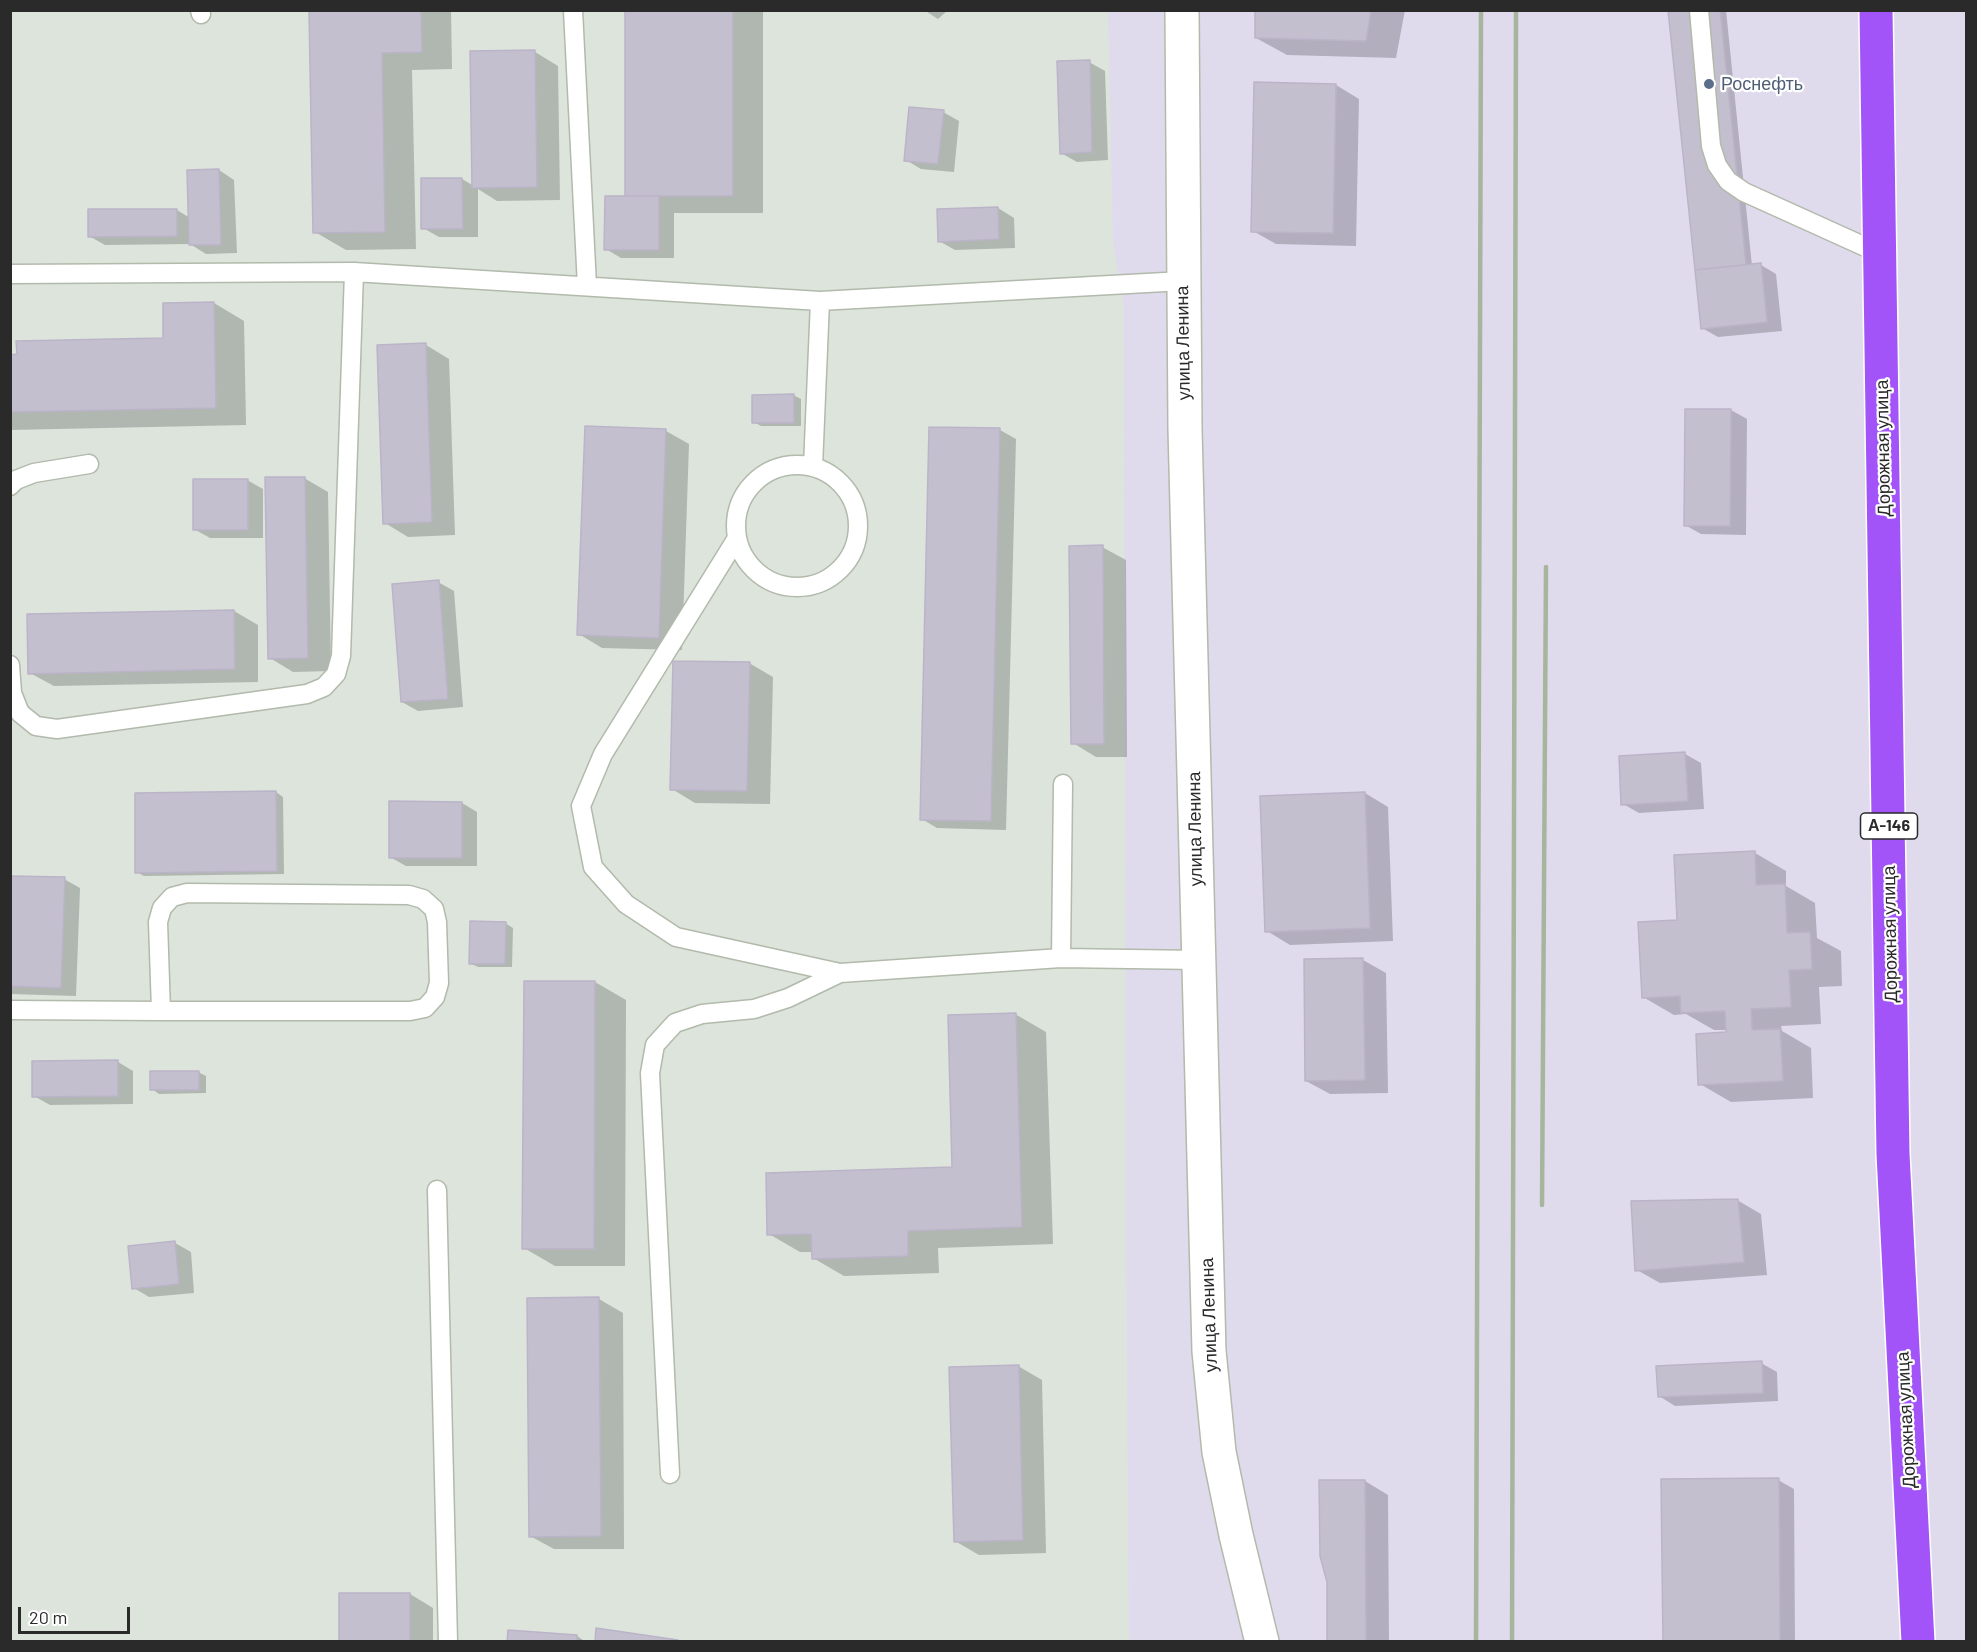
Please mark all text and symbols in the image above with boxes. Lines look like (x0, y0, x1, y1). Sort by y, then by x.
place label: Роснефть (1721, 73, 1803, 95)
marker: Роснефть (1702, 77, 1716, 91)
street label: улица Ленина (1171, 285, 1195, 401)
street label: Дорожная улица (1871, 379, 1895, 517)
street label: улица Ленина (1183, 771, 1207, 887)
road number: А-146 (1860, 813, 1918, 839)
street label: Дорожная улица (1878, 865, 1902, 1003)
street label: улица Ленина (1196, 1257, 1222, 1373)
street label: Дорожная улица (1892, 1351, 1920, 1489)
scale bar (21, 1595, 134, 1633)
text: 20 m (29, 1606, 67, 1628)

